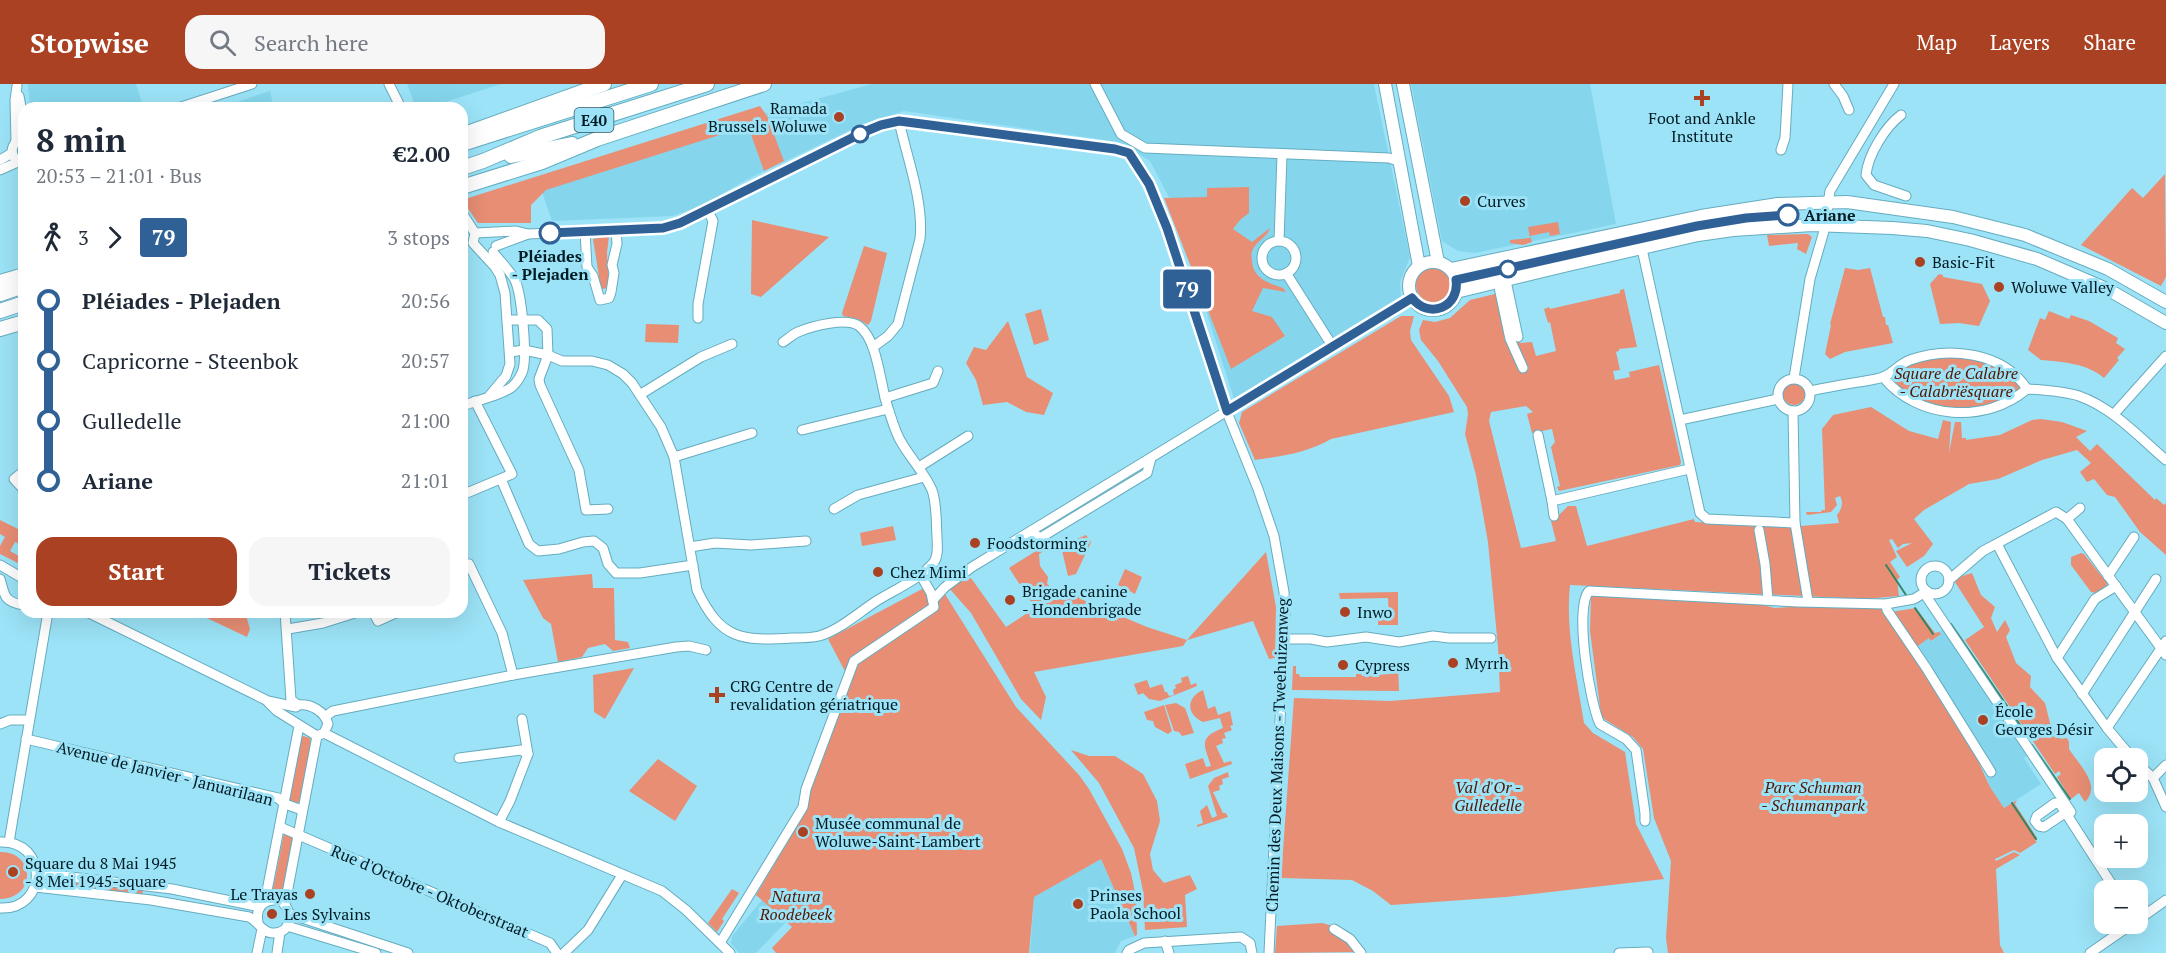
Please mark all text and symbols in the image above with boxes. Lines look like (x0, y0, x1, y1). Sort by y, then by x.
search box (185, 15, 605, 69)
text: Stopwise (30, 24, 149, 61)
icon: search (206, 26, 239, 59)
text: Search here (254, 28, 369, 57)
text: Map (1916, 28, 1957, 56)
text: Layers (1990, 28, 2050, 56)
text: Share (2083, 28, 2136, 56)
marker: Foot and Ankle Institute (1693, 89, 1711, 107)
place label: Ramada Brussels Woluwe (708, 97, 827, 137)
place label: Foot and Ankle Institute (1648, 107, 1756, 147)
road number: E40 (574, 108, 614, 132)
marker: Ramada Brussels Woluwe (832, 110, 846, 124)
text: 8 min (36, 118, 126, 161)
unlabelled marker (851, 125, 869, 143)
text: €2.00 (394, 139, 450, 168)
text: 20:53 – 21:01 · Bus (36, 162, 202, 189)
place label: Curves (1477, 190, 1526, 212)
marker: Curves (1458, 194, 1472, 208)
marker: Ariane (1777, 204, 1799, 226)
place label: Ariane (1804, 204, 1856, 226)
icon: walk (36, 221, 69, 254)
icon: forward (98, 221, 131, 254)
marker: Pléiades - Plejaden (539, 222, 561, 244)
text: 79 (152, 223, 175, 251)
text: 3 (78, 224, 89, 251)
text: 3 stops (387, 224, 450, 251)
place label: Pléiades - Plejaden (511, 245, 589, 285)
place label: Basic-Fit (1932, 251, 1995, 273)
marker: Basic-Fit (1913, 255, 1927, 269)
unlabelled marker (1499, 260, 1517, 278)
line badge: 79 (1160, 270, 1214, 308)
text: 79 (1175, 275, 1199, 303)
place label: Woluwe Valley (2011, 276, 2115, 298)
marker: Woluwe Valley (1992, 280, 2006, 294)
text: Pléiades - Plejaden (82, 286, 281, 315)
text: 20:56 (401, 287, 450, 314)
text: Capricorne - Steenbok (82, 346, 298, 375)
text: 20:57 (401, 347, 450, 374)
park label: Square de Calabre - Calabriësquare (1894, 362, 2018, 402)
text: Gulledelle (82, 406, 182, 435)
text: 21:00 (401, 407, 450, 434)
text: Ariane (82, 466, 153, 495)
text: 21:01 (401, 467, 450, 494)
place label: Foodstorming (987, 532, 1087, 554)
marker: Foodstorming (968, 536, 982, 550)
button: Start (36, 537, 237, 606)
button: Tickets (249, 537, 450, 606)
place label: Chez Mimi (890, 561, 967, 583)
marker: Chez Mimi (871, 565, 885, 579)
place label: Brigade canine - Hondenbrigade (1022, 580, 1142, 620)
marker: Brigade canine - Hondenbrigade (1003, 593, 1017, 607)
street label: Chemin des Deux Maisons - Tweehuizenweg (1261, 597, 1294, 913)
place label: Inwo (1357, 601, 1393, 623)
marker: Inwo (1338, 605, 1352, 619)
place label: Myrrh (1465, 652, 1509, 674)
place label: Cypress (1355, 654, 1410, 676)
marker: Myrrh (1446, 656, 1460, 670)
marker: Cypress (1336, 658, 1350, 672)
place label: CRG Centre de revalidation gériatrique (730, 675, 898, 715)
marker: CRG Centre de revalidation gériatrique (708, 686, 726, 704)
place label: École Georges Désir (1995, 700, 2094, 740)
marker: École Georges Désir (1976, 713, 1990, 727)
street label: Avenue de Janvier - Januarilaan (54, 735, 276, 811)
map controls (2094, 748, 2148, 934)
button: locate (2094, 748, 2148, 802)
park label: Val d'Or - Gulledelle (1454, 776, 1522, 816)
park label: Parc Schuman - Schumanpark (1761, 776, 1865, 816)
place label: Musée communal de Woluwe-Saint-Lambert (815, 812, 981, 852)
button: + (2094, 814, 2148, 868)
marker: Musée communal de Woluwe-Saint-Lambert (796, 825, 810, 839)
street label: Rue d'Octobre - Oktoberstraat (328, 839, 532, 943)
place label: Square du 8 Mai 1945 - 8 Mei 1945-square (25, 852, 177, 892)
marker: Square du 8 Mai 1945 - 8 Mei 1945-square (6, 865, 20, 879)
button: − (2094, 880, 2148, 934)
place label: Le Trayas (231, 883, 298, 905)
place label: Prinses Paola School (1090, 884, 1181, 924)
park label: Natura Roodebeek (759, 885, 833, 925)
marker: Le Trayas (303, 887, 317, 901)
marker: Prinses Paola School (1071, 897, 1085, 911)
place label: Les Sylvains (284, 903, 371, 925)
marker: Les Sylvains (265, 907, 279, 921)

